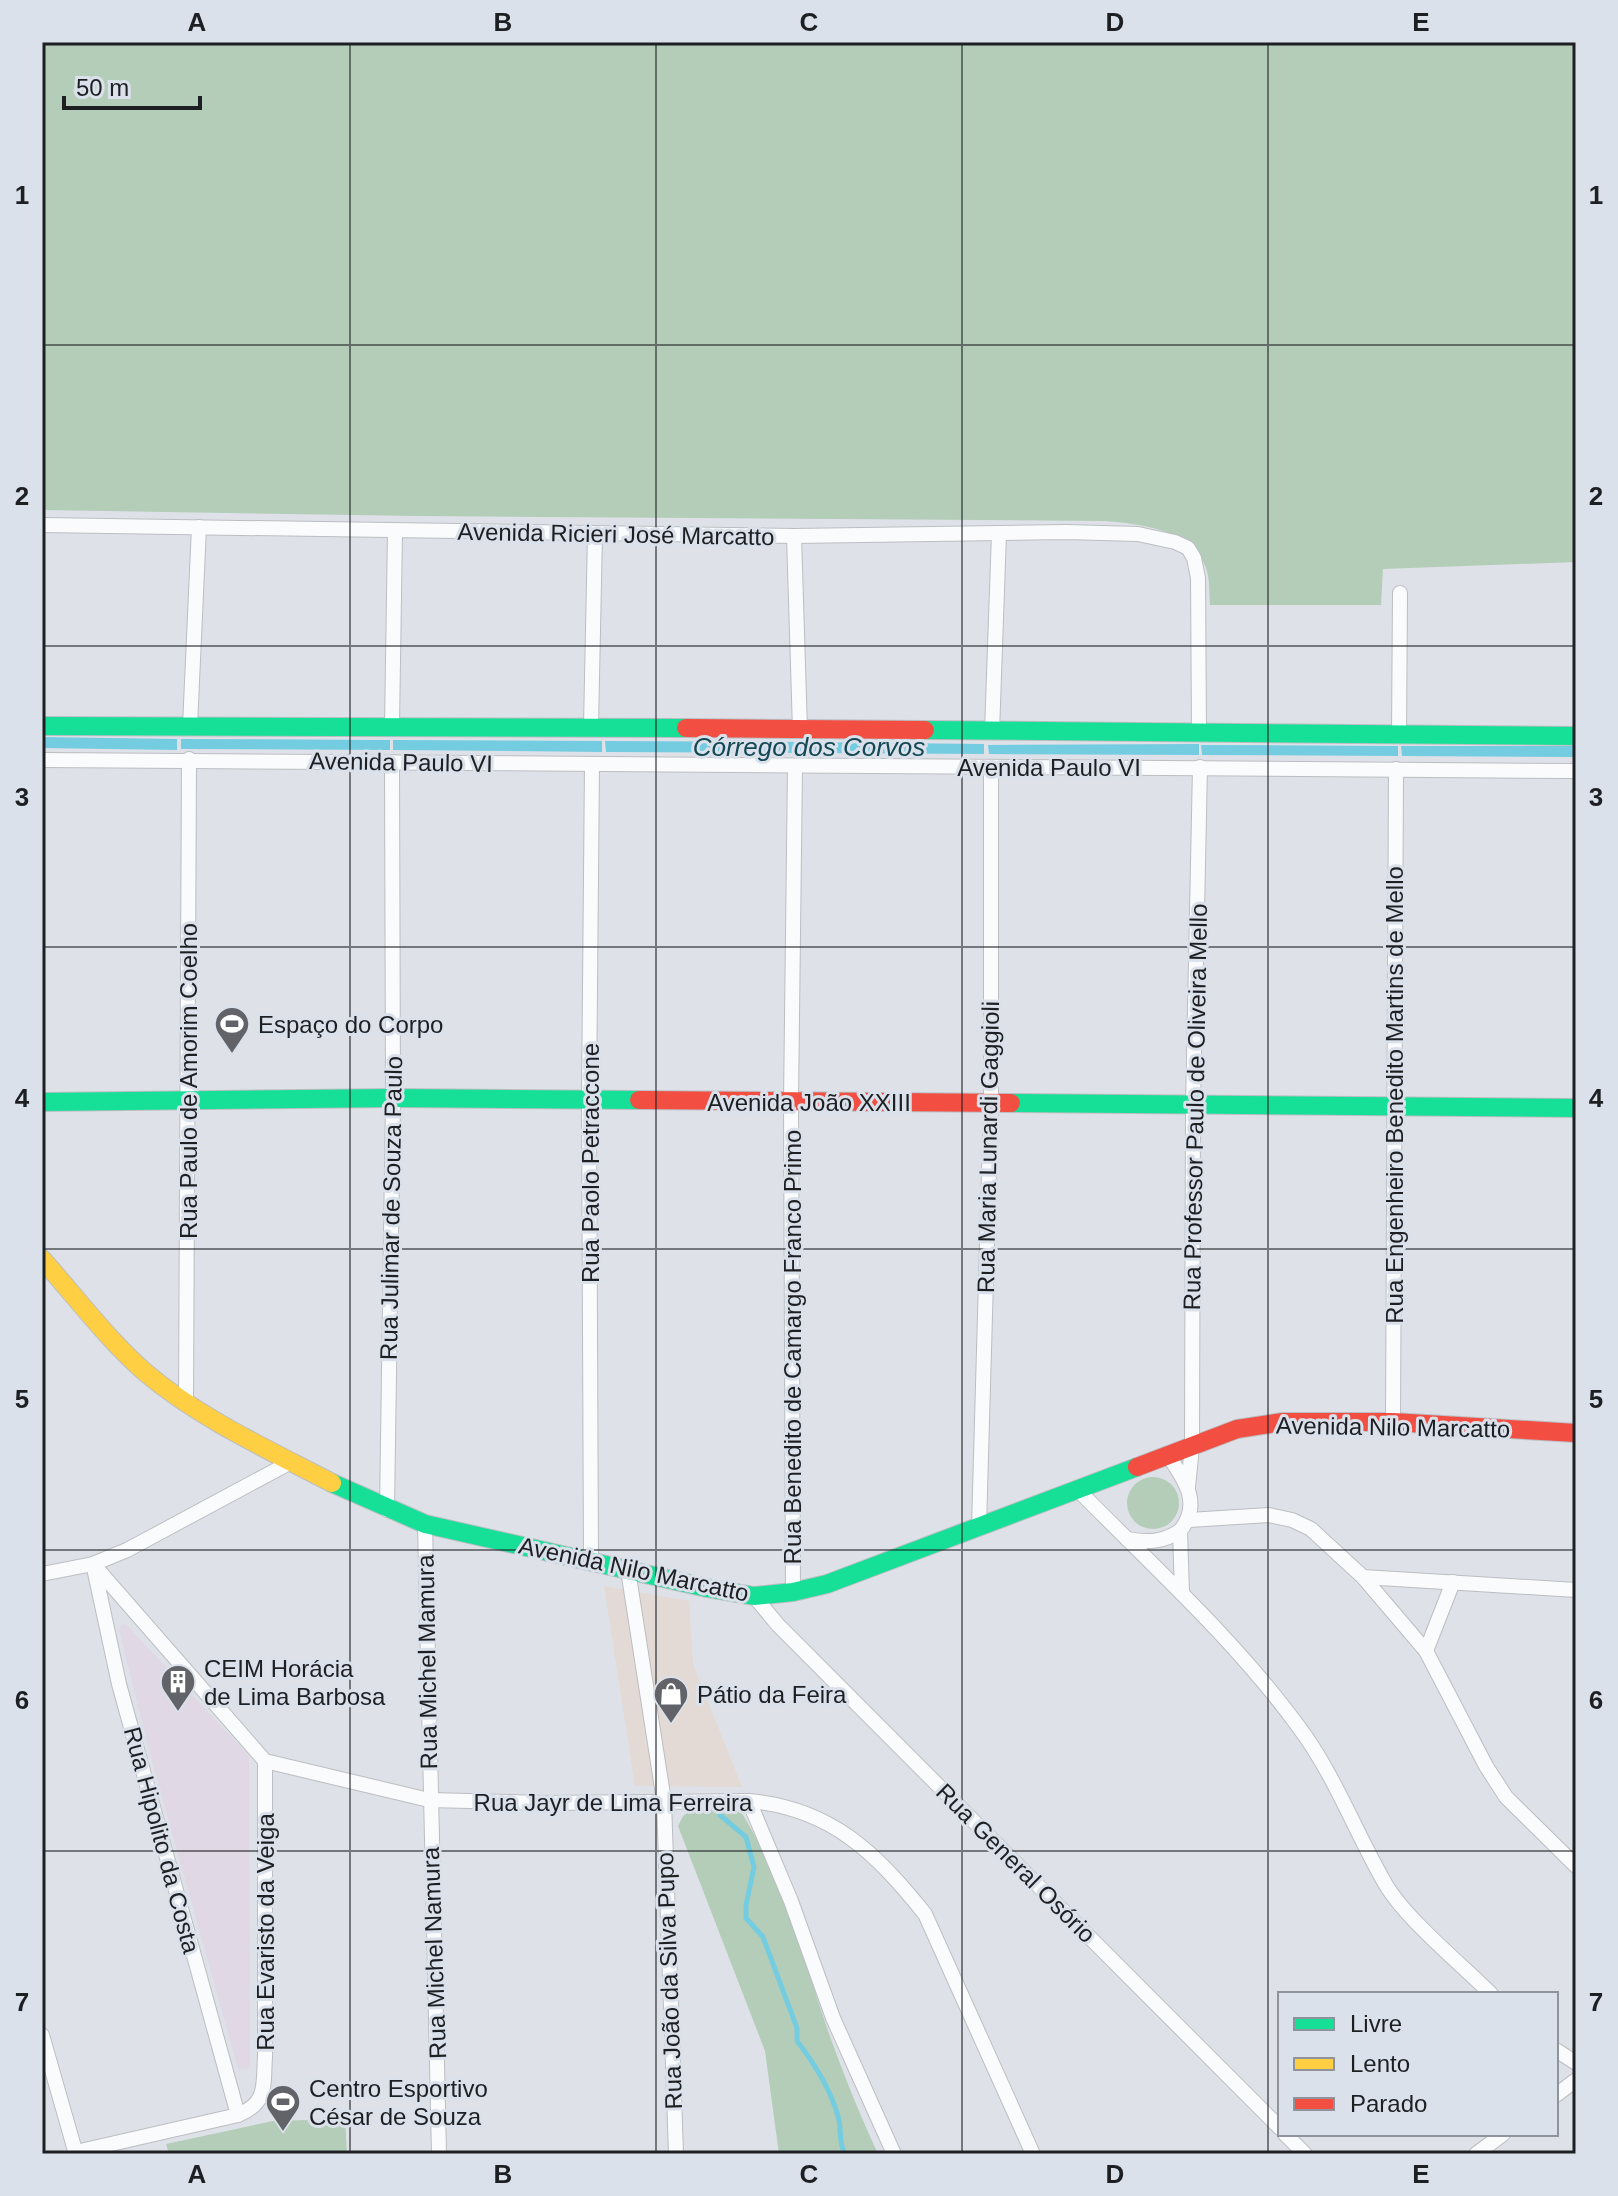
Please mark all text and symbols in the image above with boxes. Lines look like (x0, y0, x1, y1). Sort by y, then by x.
text: A (188, 7, 207, 37)
text: B (494, 7, 512, 37)
text: C (800, 7, 819, 37)
text: D (1106, 7, 1124, 37)
text: E (1412, 7, 1430, 37)
scale bar (64, 60, 200, 110)
text: 50 m (76, 74, 129, 101)
text: 1 (15, 180, 29, 210)
text: 1 (1589, 180, 1603, 210)
text: 2 (15, 481, 29, 511)
text: 2 (1589, 481, 1603, 511)
street label: Avenida Ricieri José Marcatto (457, 518, 775, 550)
water label: Córrego dos Corvos (693, 732, 925, 762)
street label: Avenida Paulo VI (309, 747, 493, 777)
street label: Avenida Paulo VI (957, 754, 1141, 781)
text: 3 (15, 782, 29, 812)
text: 3 (1589, 782, 1603, 812)
street label: Rua Engenheiro Benedito Martins de Mello (1381, 866, 1408, 1324)
street label: Rua Professor Paulo de Oliveira Mello (1178, 903, 1212, 1311)
street label: Rua Paulo de Amorim Coelho (175, 923, 202, 1239)
street label: Rua Maria Lunardi Gaggioli (972, 1001, 1004, 1293)
sports icon: Espaço do Corpo (213, 1005, 251, 1055)
place label: Espaço do Corpo (258, 1011, 443, 1038)
street label: Rua Paolo Petraccone (577, 1043, 604, 1283)
street label: Rua Julimar de Souza Paulo (375, 1056, 407, 1360)
text: 4 (15, 1083, 30, 1113)
text: 4 (1589, 1083, 1604, 1113)
street label: Avenida João XXIII (707, 1089, 911, 1116)
street label: Rua Benedito de Camargo Franco Primo (779, 1130, 806, 1564)
text: 5 (15, 1384, 29, 1414)
text: 5 (1589, 1384, 1603, 1414)
street label: Avenida Nilo Marcatto (1276, 1411, 1510, 1443)
street label: Avenida Nilo Marcatto (517, 1531, 751, 1607)
street label: Rua Michel Mamura (412, 1554, 442, 1770)
place label: CEIM Horácia de Lima Barbosa (204, 1655, 386, 1710)
building icon: CEIM Horácia de Lima Barbosa (159, 1663, 197, 1713)
shop icon: Pátio da Feira (652, 1675, 690, 1725)
place label: Pátio da Feira (697, 1681, 847, 1708)
text: 6 (15, 1685, 29, 1715)
text: 6 (1589, 1685, 1603, 1715)
street label: Rua Hipolito da Costa (119, 1724, 205, 1957)
street label: Rua General Osório (931, 1778, 1101, 1948)
street label: Rua Jayr de Lima Ferreira (474, 1789, 753, 1816)
street label: Rua Evaristo da Veiga (252, 1813, 279, 2051)
street label: Rua Michel Namura (417, 1846, 451, 2059)
street label: Rua João da Silva Pupo (651, 1852, 687, 2110)
text: 7 (15, 1987, 29, 2017)
text: 7 (1589, 1987, 1603, 2017)
legend (1278, 1992, 1558, 2136)
text: Livre (1350, 2010, 1402, 2037)
text: Lento (1350, 2050, 1410, 2077)
place label: Centro Esportivo César de Souza (309, 2075, 488, 2130)
sports icon: Centro Esportivo César de Souza (264, 2083, 302, 2133)
text: Parado (1350, 2090, 1427, 2117)
text: A (188, 2159, 207, 2189)
text: B (494, 2159, 512, 2189)
text: C (800, 2159, 819, 2189)
text: D (1106, 2159, 1124, 2189)
text: E (1412, 2159, 1430, 2189)

